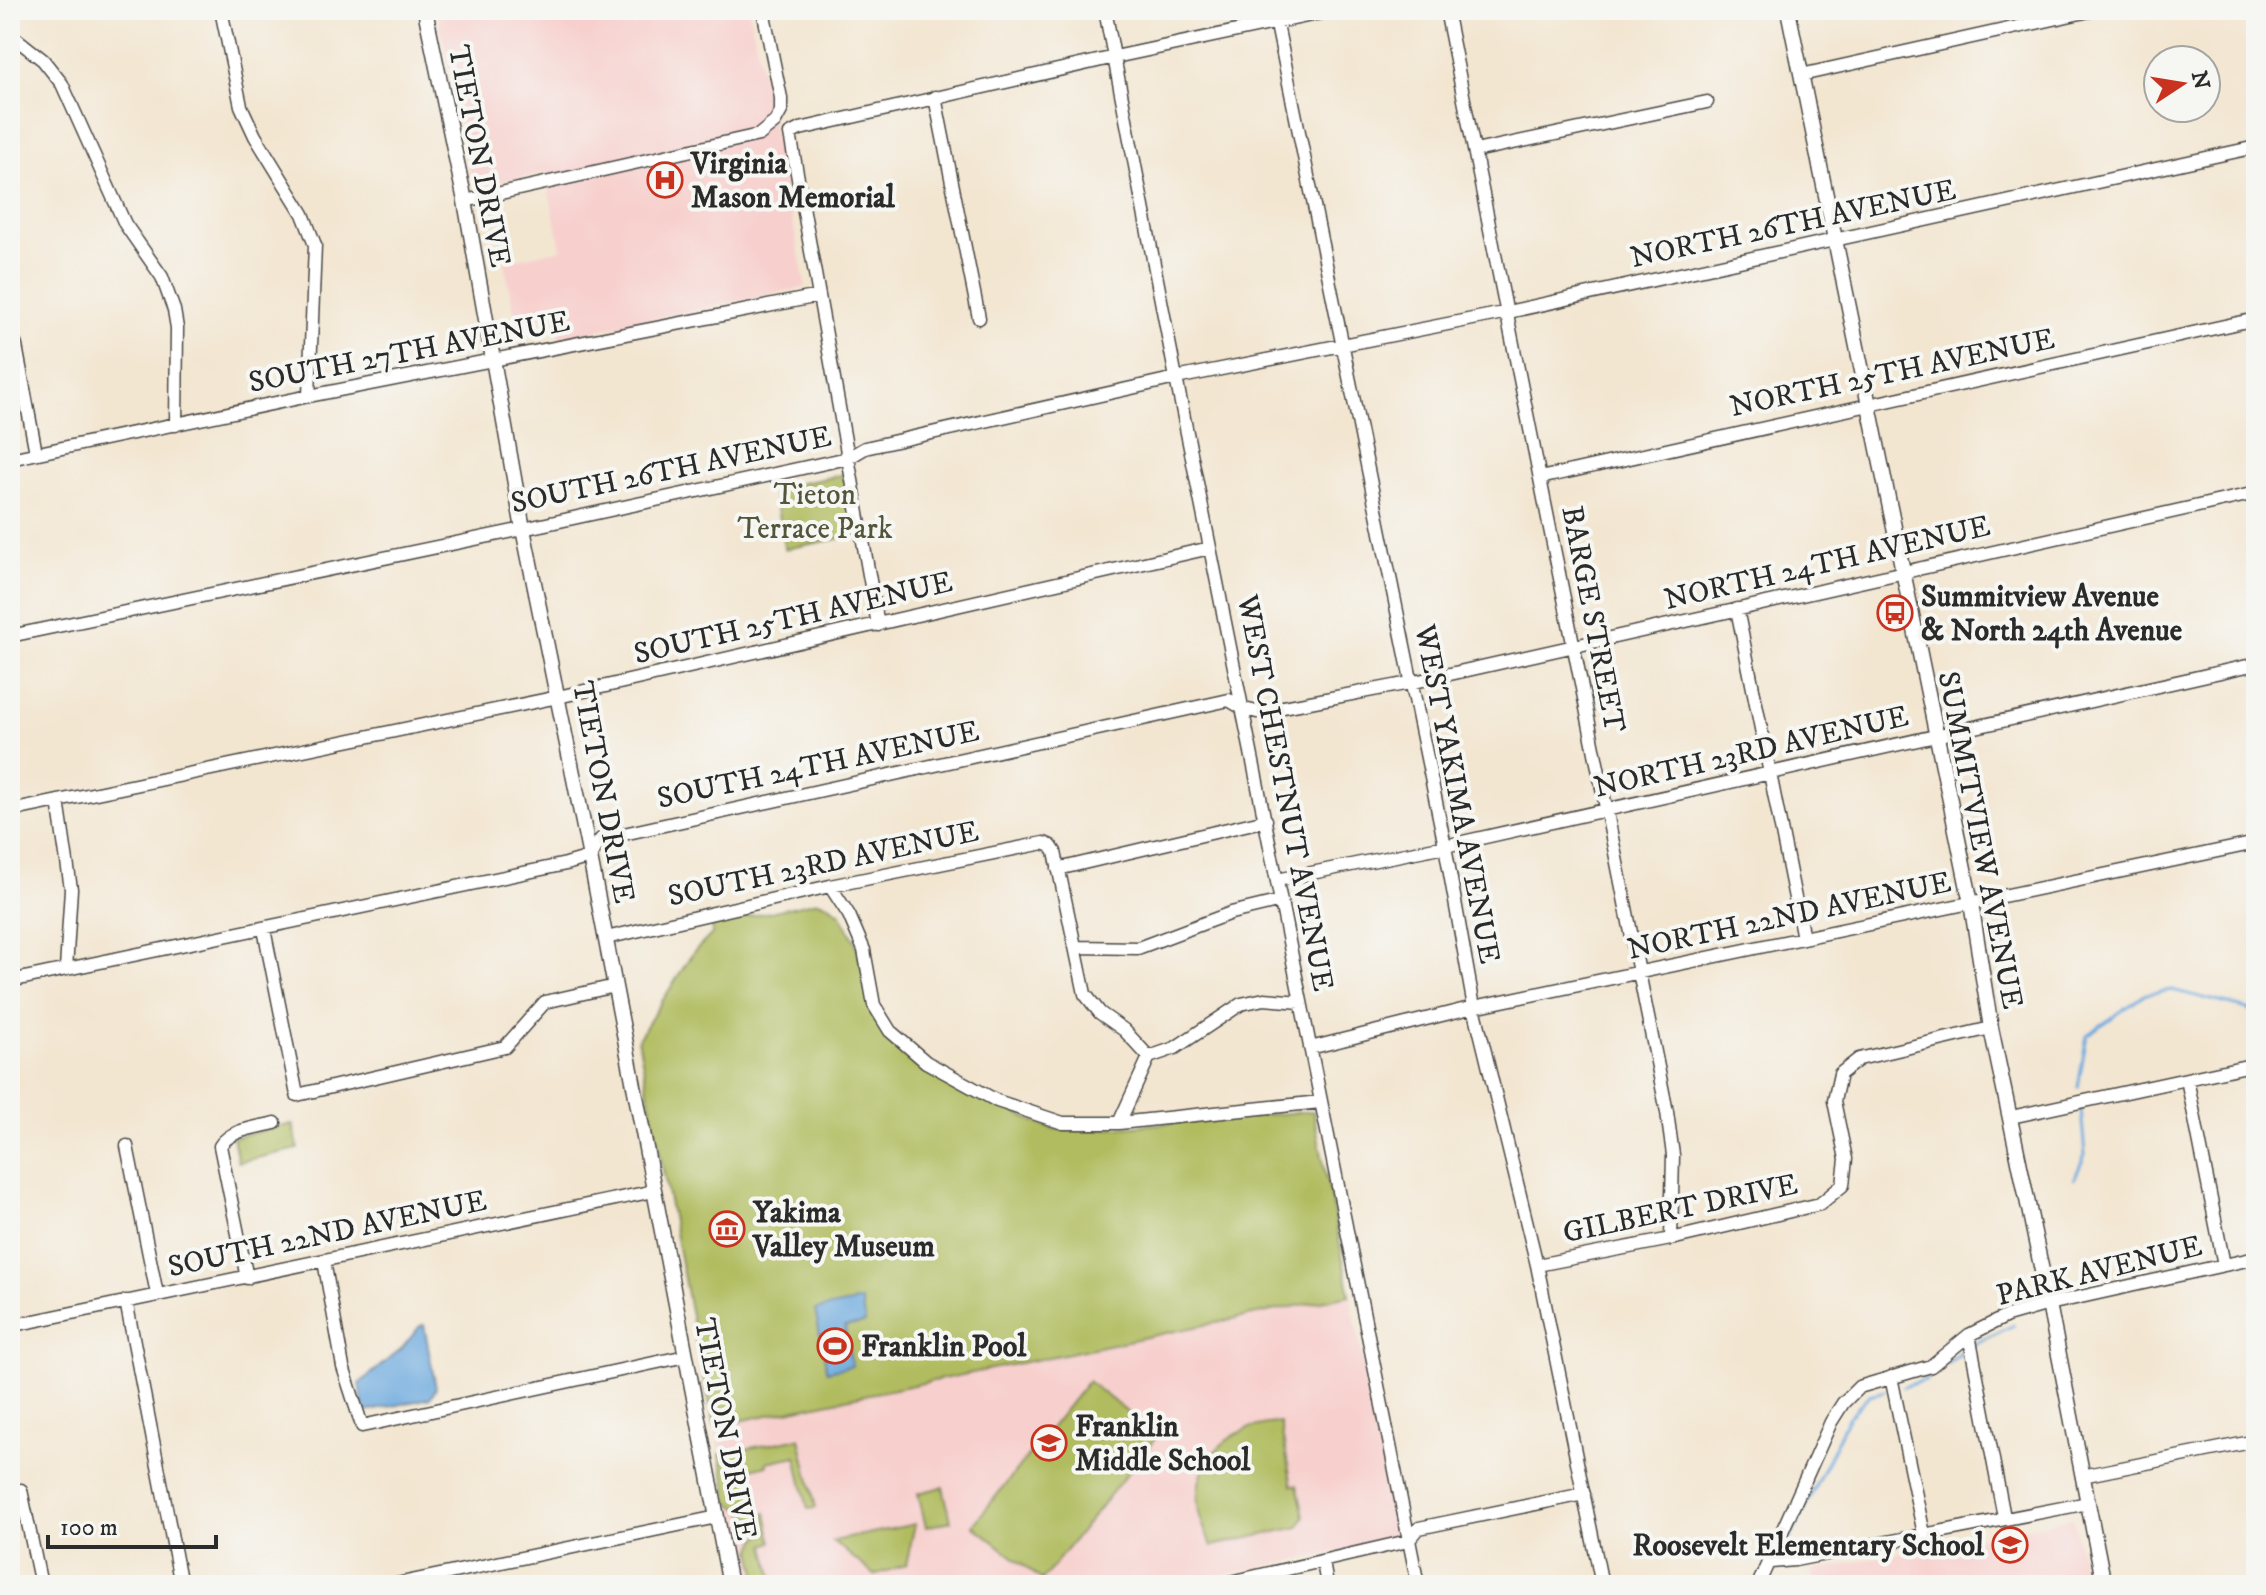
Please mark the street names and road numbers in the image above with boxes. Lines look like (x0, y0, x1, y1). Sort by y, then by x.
street label: TIETON DRIVE (439, 42, 518, 271)
street label: NORTH 26TH AVENUE (1627, 172, 1959, 277)
street label: SOUTH 27TH AVENUE (246, 303, 573, 402)
street label: NORTH 25TH AVENUE (1727, 321, 2058, 426)
street label: SOUTH 26TH AVENUE (508, 418, 835, 523)
street label: BARGE STREET (1552, 503, 1633, 736)
street label: NORTH 24TH AVENUE (1661, 508, 1994, 619)
street label: SOUTH 25TH AVENUE (630, 564, 956, 673)
street label: WEST CHESTNUT AVENUE (1228, 591, 1341, 995)
street label: WEST YAKIMA AVENUE (1405, 621, 1508, 967)
street label: SUMMITVIEW AVENUE (1929, 668, 2030, 1012)
street label: TIETON DRIVE (563, 678, 642, 907)
street label: NORTH 23RD AVENUE (1590, 698, 1912, 807)
street label: SOUTH 24TH AVENUE (654, 713, 983, 818)
street label: SOUTH 23RD AVENUE (665, 813, 982, 915)
street label: NORTH 22ND AVENUE (1624, 864, 1955, 969)
street label: GILBERT DRIVE (1560, 1167, 1801, 1252)
street label: SOUTH 22ND AVENUE (165, 1183, 490, 1286)
street label: PARK AVENUE (1993, 1228, 2206, 1315)
street label: TIETON DRIVE (685, 1315, 764, 1544)

